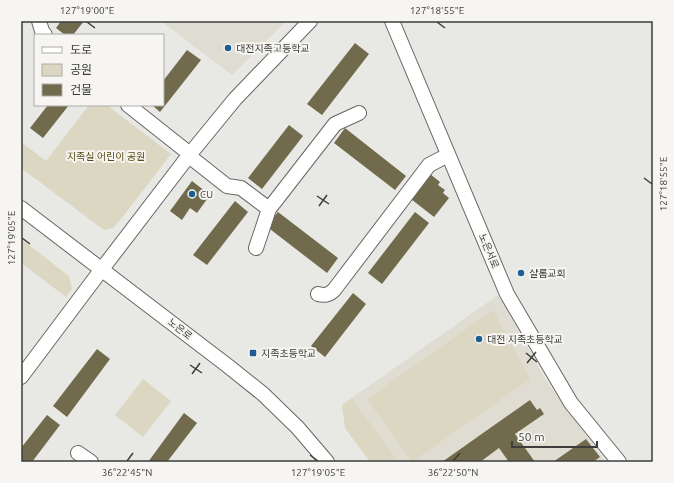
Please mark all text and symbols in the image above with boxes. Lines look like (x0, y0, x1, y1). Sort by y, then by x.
text: 127°19'00"E (60, 5, 115, 16)
text: 127°18'55"E (410, 5, 465, 16)
legend (34, 34, 164, 106)
text: 도로 (70, 43, 92, 56)
marker: 대전지족고등학교 (223, 43, 233, 53)
place label: 대전지족고등학교 (236, 43, 310, 54)
text: 공원 (70, 63, 92, 76)
text: 건물 (70, 83, 92, 96)
park label: 지족실 어린이 공원 (67, 151, 145, 162)
text: 127°18'55"E (658, 156, 669, 211)
marker: CU (187, 189, 197, 199)
place label: CU (200, 189, 213, 200)
text: 127°19'05"E (6, 210, 17, 265)
street label: 노은서로 (477, 232, 501, 270)
marker: 샬롬교회 (516, 268, 526, 278)
place label: 샬롬교회 (529, 268, 566, 279)
street label: 노은로 (166, 316, 194, 342)
marker: 대전 지족초등학교 (474, 334, 484, 344)
place label: 대전 지족초등학교 (487, 334, 563, 345)
marker: 지족초등학교 (248, 348, 258, 358)
place label: 지족초등학교 (261, 348, 316, 359)
scale bar (512, 423, 597, 449)
text: 50 m (518, 430, 545, 443)
text: 36°22'45"N (102, 467, 152, 478)
text: 127°19'05"E (291, 467, 346, 478)
text: 36°22'50"N (428, 467, 478, 478)

